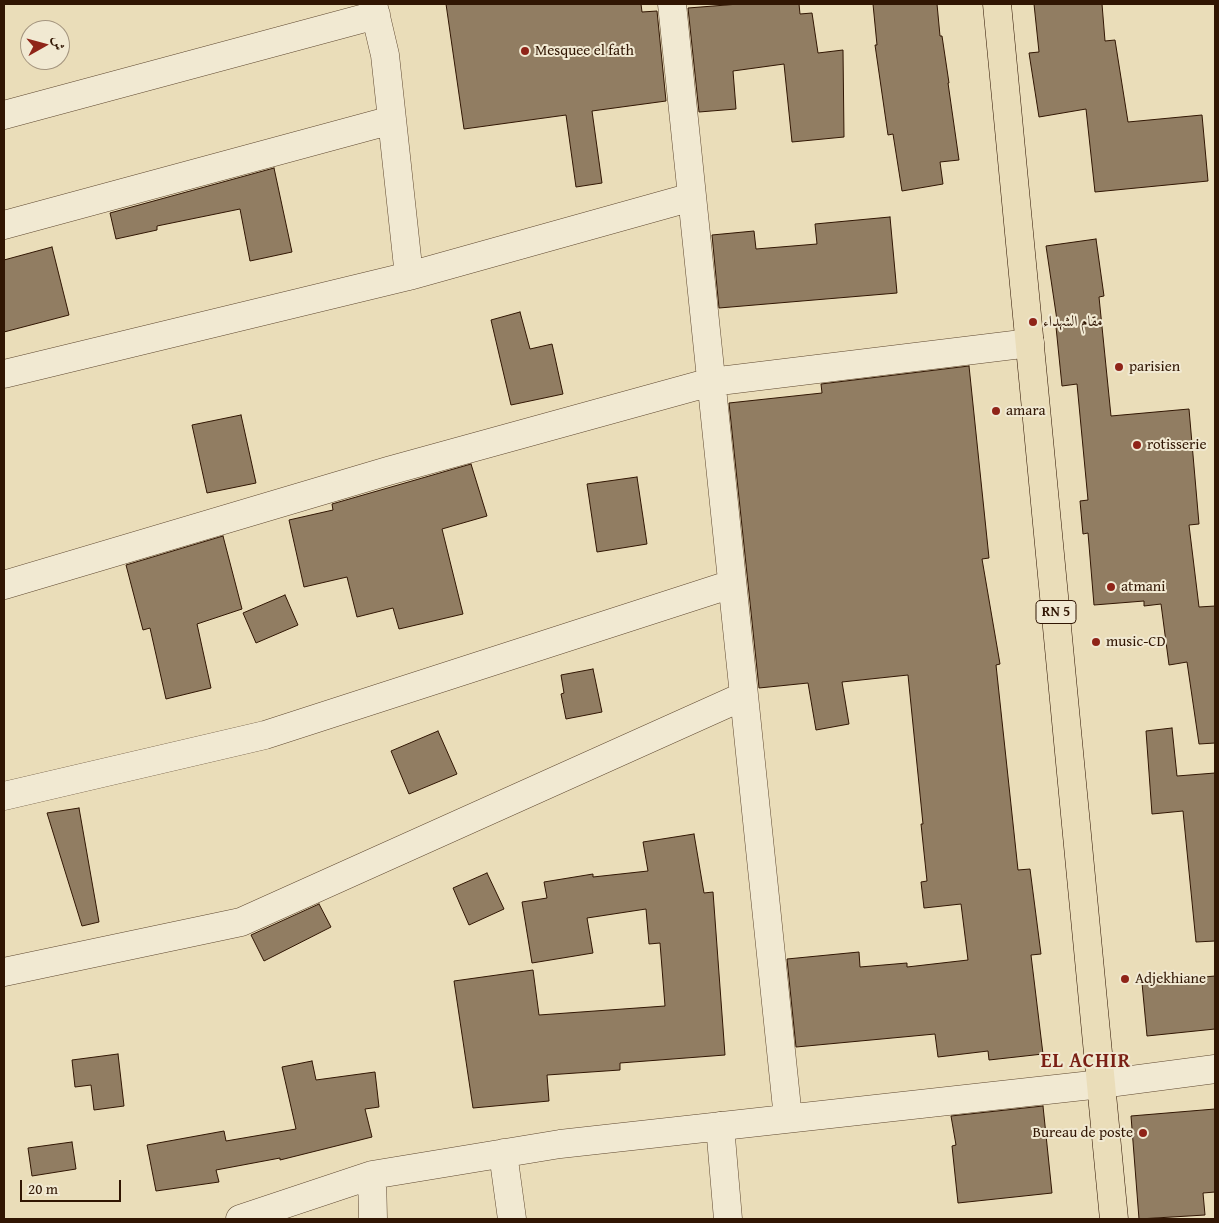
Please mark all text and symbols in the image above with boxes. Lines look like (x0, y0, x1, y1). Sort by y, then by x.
north arrow (20, 20, 70, 70)
text: ش (48, 35, 70, 51)
place label: Mesquee el fath (535, 42, 634, 60)
marker: Mesquee el fath (519, 45, 531, 57)
place label: مقام الشهداء (1043, 313, 1103, 331)
marker: مقام الشهداء (1027, 316, 1039, 328)
place label: parisien (1129, 358, 1180, 376)
marker: parisien (1113, 361, 1125, 373)
place label: amara (1006, 402, 1046, 420)
marker: amara (990, 405, 1002, 417)
place label: rotisserie (1147, 436, 1206, 454)
marker: rotisserie (1131, 439, 1143, 451)
place label: atmani (1121, 578, 1165, 596)
marker: atmani (1105, 581, 1117, 593)
road number: RN 5 (1036, 600, 1076, 624)
place label: music-CD (1106, 633, 1166, 651)
marker: music-CD (1090, 636, 1102, 648)
place label: Adjekhiane (1135, 970, 1206, 988)
marker: Adjekhiane (1119, 973, 1131, 985)
district label: EL ACHIR (1040, 1050, 1132, 1074)
place label: Bureau de poste (1032, 1124, 1133, 1142)
marker: Bureau de poste (1137, 1127, 1149, 1139)
scale bar (22, 1170, 124, 1202)
text: 20 m (28, 1178, 58, 1199)

